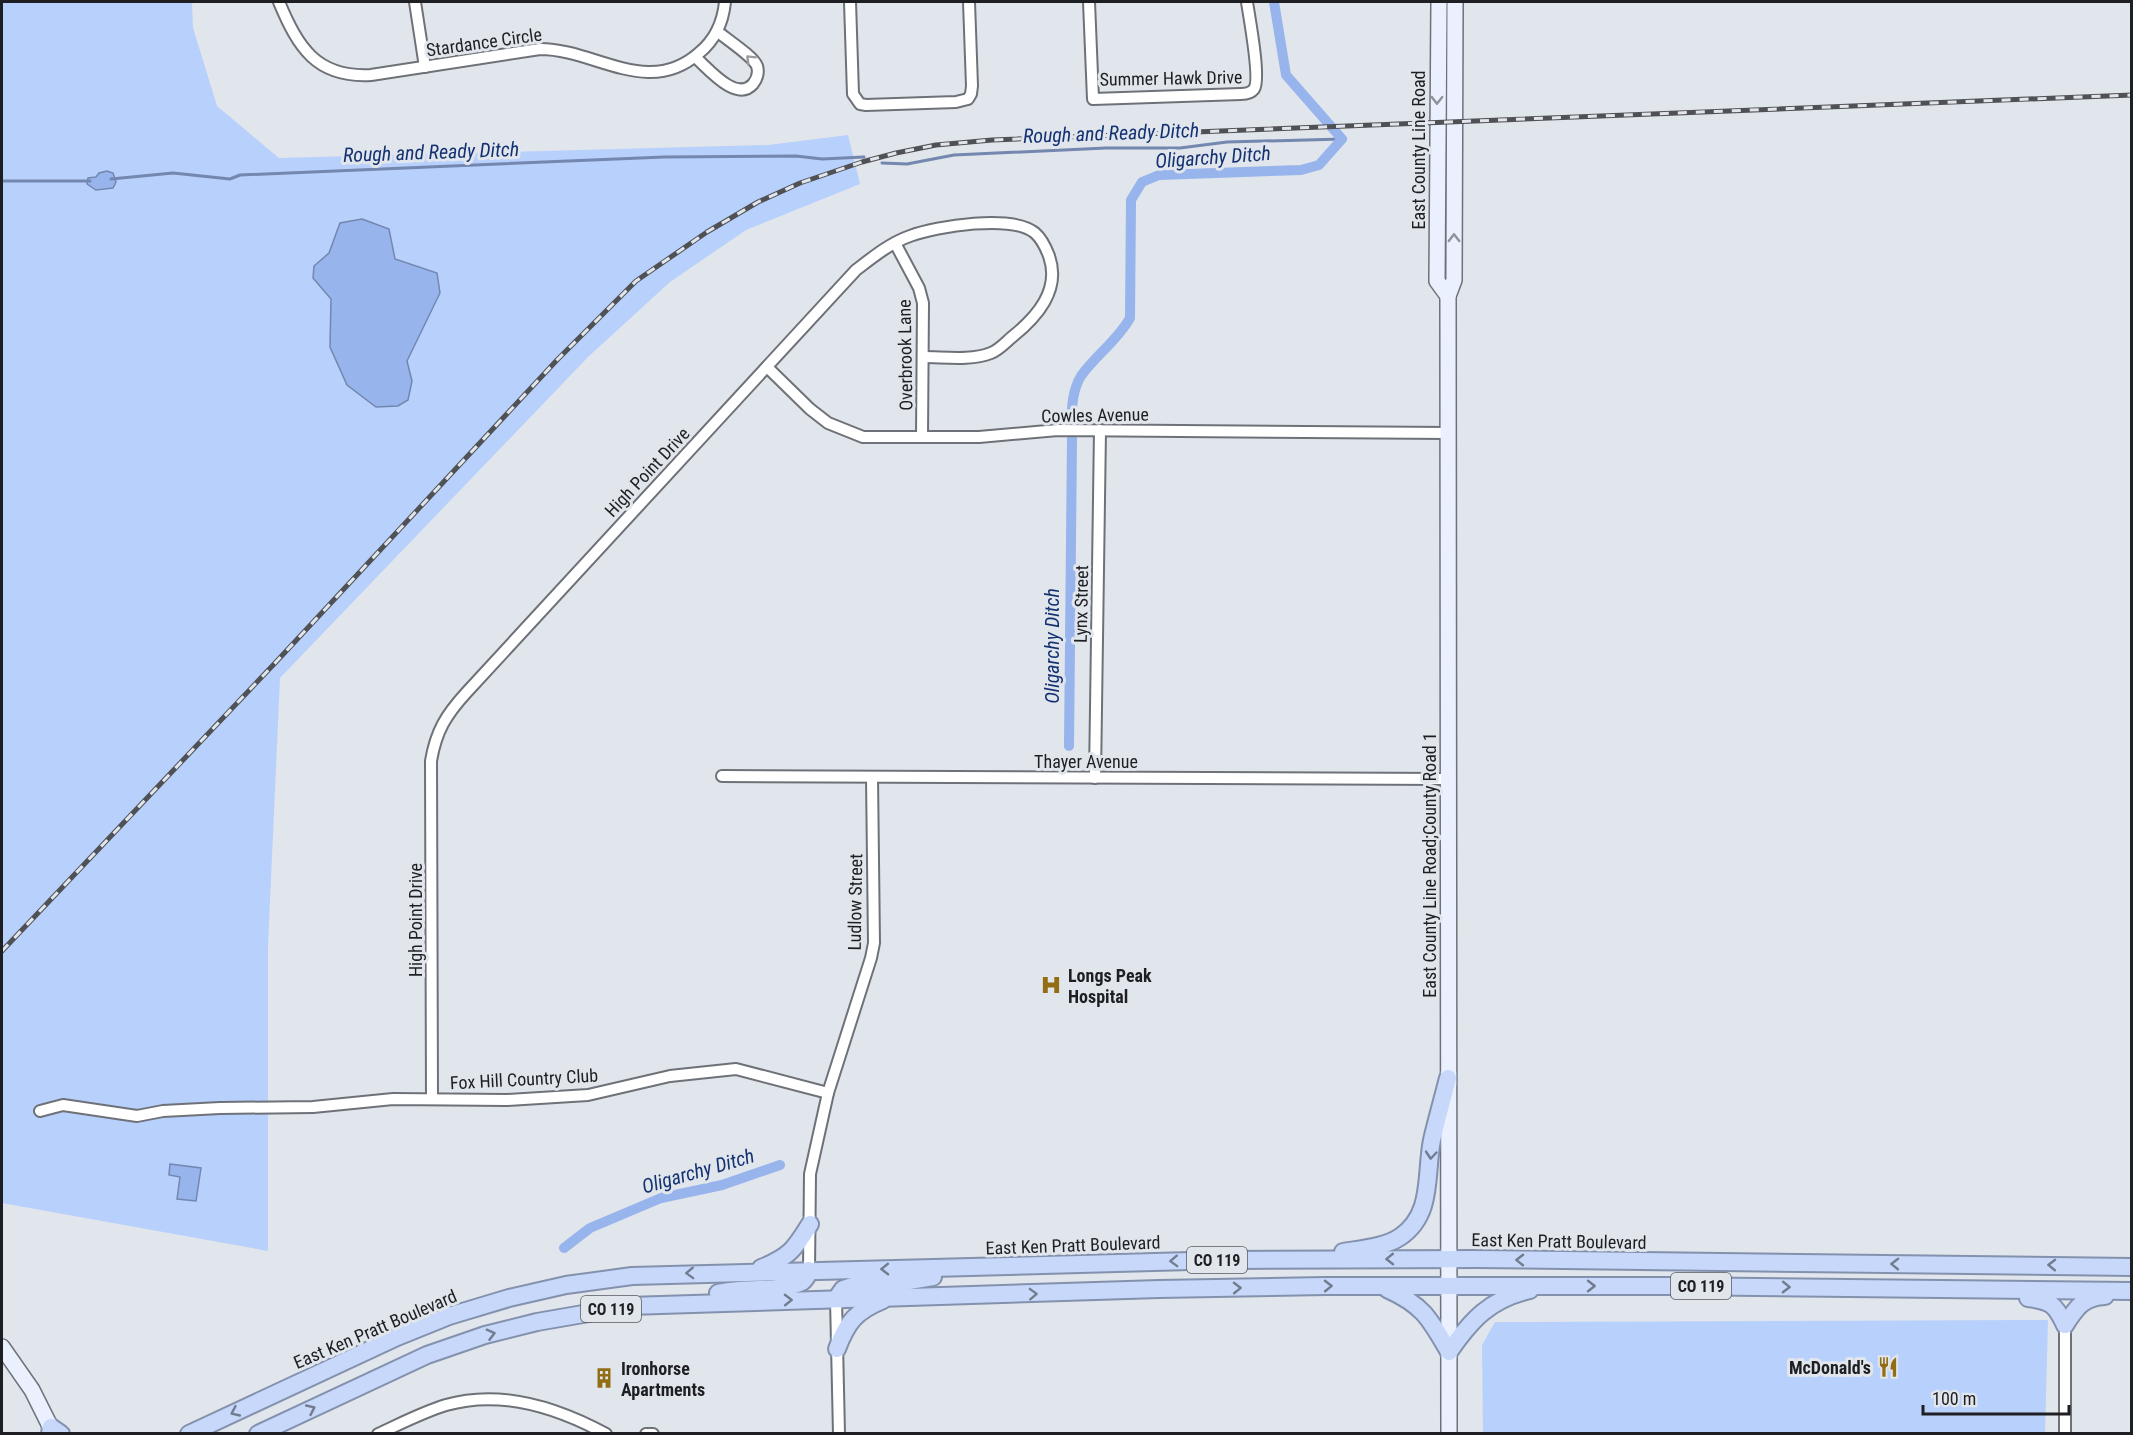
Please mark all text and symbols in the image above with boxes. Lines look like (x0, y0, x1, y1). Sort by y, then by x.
street label: Stardance Circle (425, 24, 543, 60)
one-way arrow (746, 56, 757, 67)
street label: Summer Hawk Drive (1099, 66, 1243, 90)
street label: East County Line Road (1408, 71, 1429, 229)
one-way arrow (1431, 96, 1443, 105)
water label: Rough and Ready Ditch (1022, 118, 1200, 148)
water label: Rough and Ready Ditch (342, 137, 520, 167)
water label: Oligarchy Ditch (1154, 141, 1272, 173)
one-way arrow (1448, 234, 1460, 243)
street label: Overbrook Lane (894, 299, 916, 411)
street label: Cowles Avenue (1041, 404, 1149, 426)
street label: High Point Drive (600, 423, 694, 521)
street label: Lynx Street (1070, 565, 1092, 643)
water label: Oligarchy Ditch (1040, 588, 1064, 704)
street label: East County Line Road;County Road 1 (1419, 732, 1440, 998)
street label: Thayer Avenue (1034, 751, 1138, 772)
street label: Ludlow Street (844, 853, 866, 951)
street label: High Point Drive (405, 863, 426, 977)
place label: Longs Peak Hospital (1068, 965, 1152, 1007)
hospital icon: Longs Peak Hospital (1039, 973, 1063, 997)
street label: Fox Hill Country Club (449, 1065, 599, 1093)
water label: Oligarchy Ditch (639, 1144, 757, 1198)
one-way arrow (1425, 1151, 1438, 1160)
street label: East Ken Pratt Boulevard (1471, 1229, 1647, 1253)
street label: East Ken Pratt Boulevard (985, 1231, 1161, 1259)
road number: CO 119 (1187, 1247, 1247, 1273)
one-way arrow (1386, 1253, 1395, 1265)
one-way arrow (1515, 1254, 1524, 1266)
one-way arrow (1170, 1255, 1179, 1268)
one-way arrow (1890, 1258, 1899, 1270)
one-way arrow (2048, 1259, 2057, 1271)
one-way arrow (880, 1263, 889, 1275)
one-way arrow (685, 1267, 694, 1279)
road number: CO 119 (1671, 1273, 1731, 1299)
one-way arrow (1323, 1280, 1332, 1292)
one-way arrow (1587, 1280, 1596, 1292)
one-way arrow (1782, 1281, 1791, 1294)
one-way arrow (1232, 1282, 1241, 1294)
street label: East Ken Pratt Boulevard (290, 1285, 460, 1373)
one-way arrow (1029, 1287, 1038, 1300)
one-way arrow (783, 1294, 792, 1307)
road number: CO 119 (581, 1296, 641, 1322)
one-way arrow (485, 1329, 495, 1341)
restaurant icon: McDonald's (1876, 1355, 1900, 1379)
place label: McDonald's (1789, 1357, 1871, 1378)
place label: Ironhorse Apartments (621, 1358, 705, 1400)
building icon: Ironhorse Apartments (592, 1366, 616, 1390)
scale bar (1923, 1378, 2068, 1416)
text: 100 m (1932, 1388, 1976, 1409)
one-way arrow (231, 1404, 242, 1416)
one-way arrow (304, 1404, 315, 1416)

